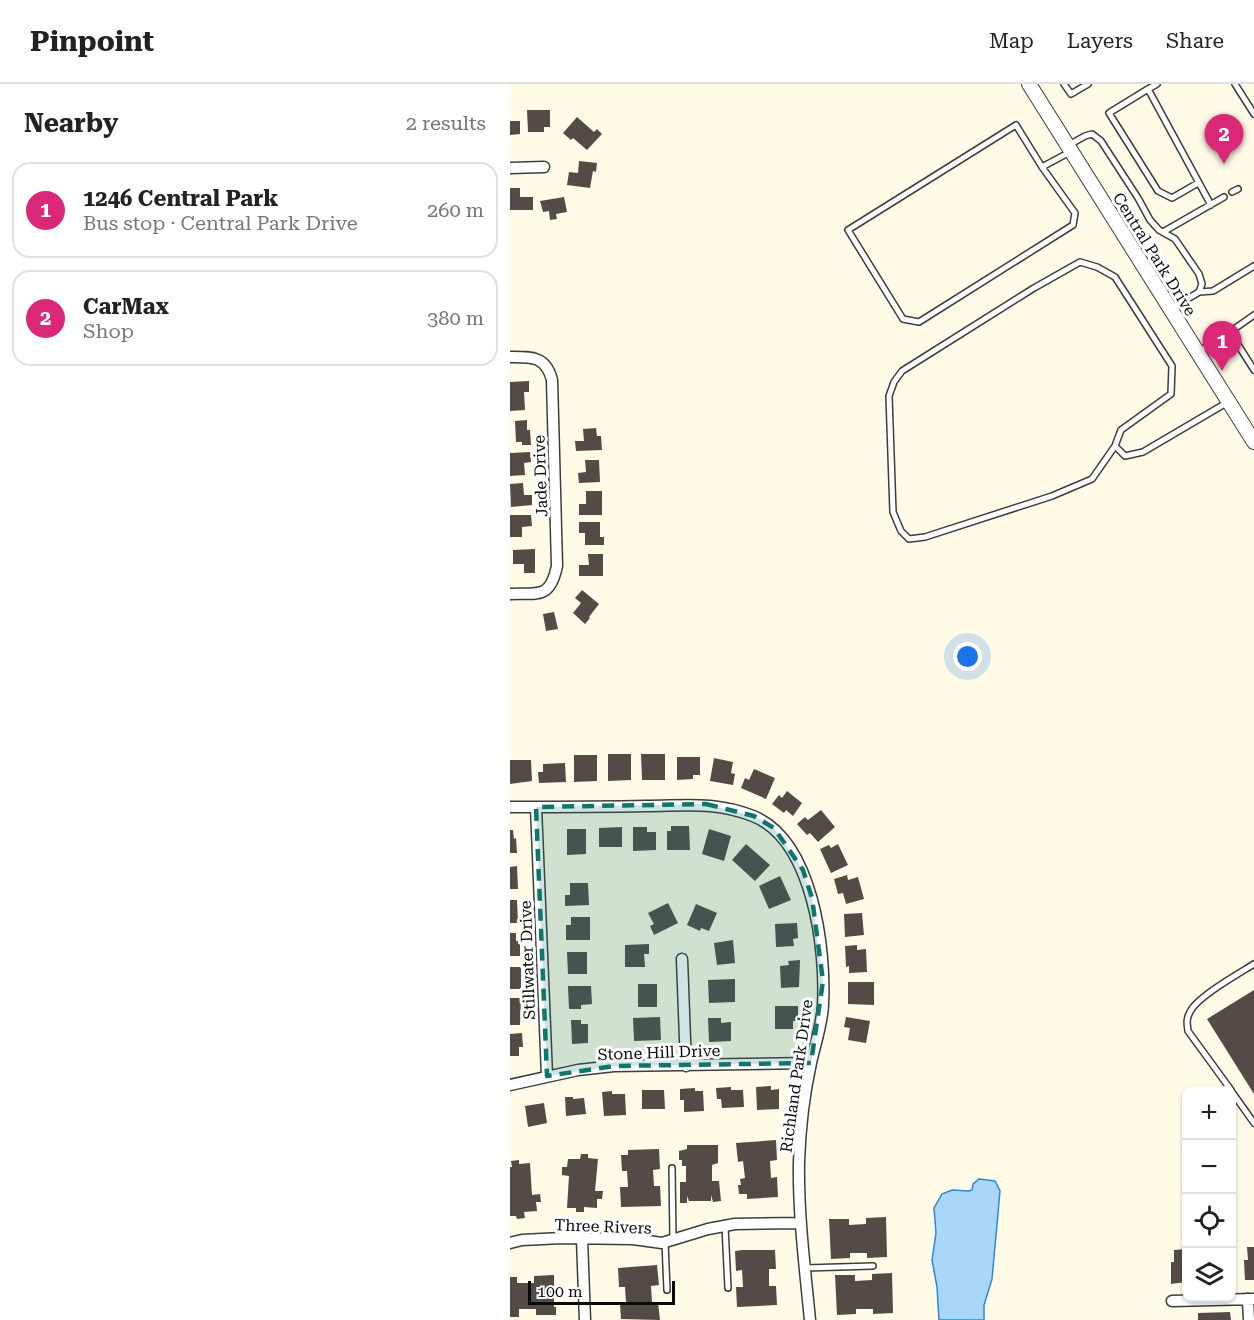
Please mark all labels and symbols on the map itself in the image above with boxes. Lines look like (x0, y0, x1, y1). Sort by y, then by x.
pin: 2 (1204, 115, 1244, 164)
street label: Central Park Drive (1109, 189, 1200, 320)
pin: 1 (1202, 322, 1242, 371)
street label: Jade Drive (530, 434, 551, 517)
your location (953, 642, 982, 671)
street label: Stillwater Drive (516, 900, 539, 1020)
street label: Richland Park Drive (776, 998, 817, 1154)
street label: Stone Hill Drive (597, 1041, 721, 1064)
street label: Three Rivers (554, 1215, 652, 1238)
scale bar (528, 1278, 675, 1306)

